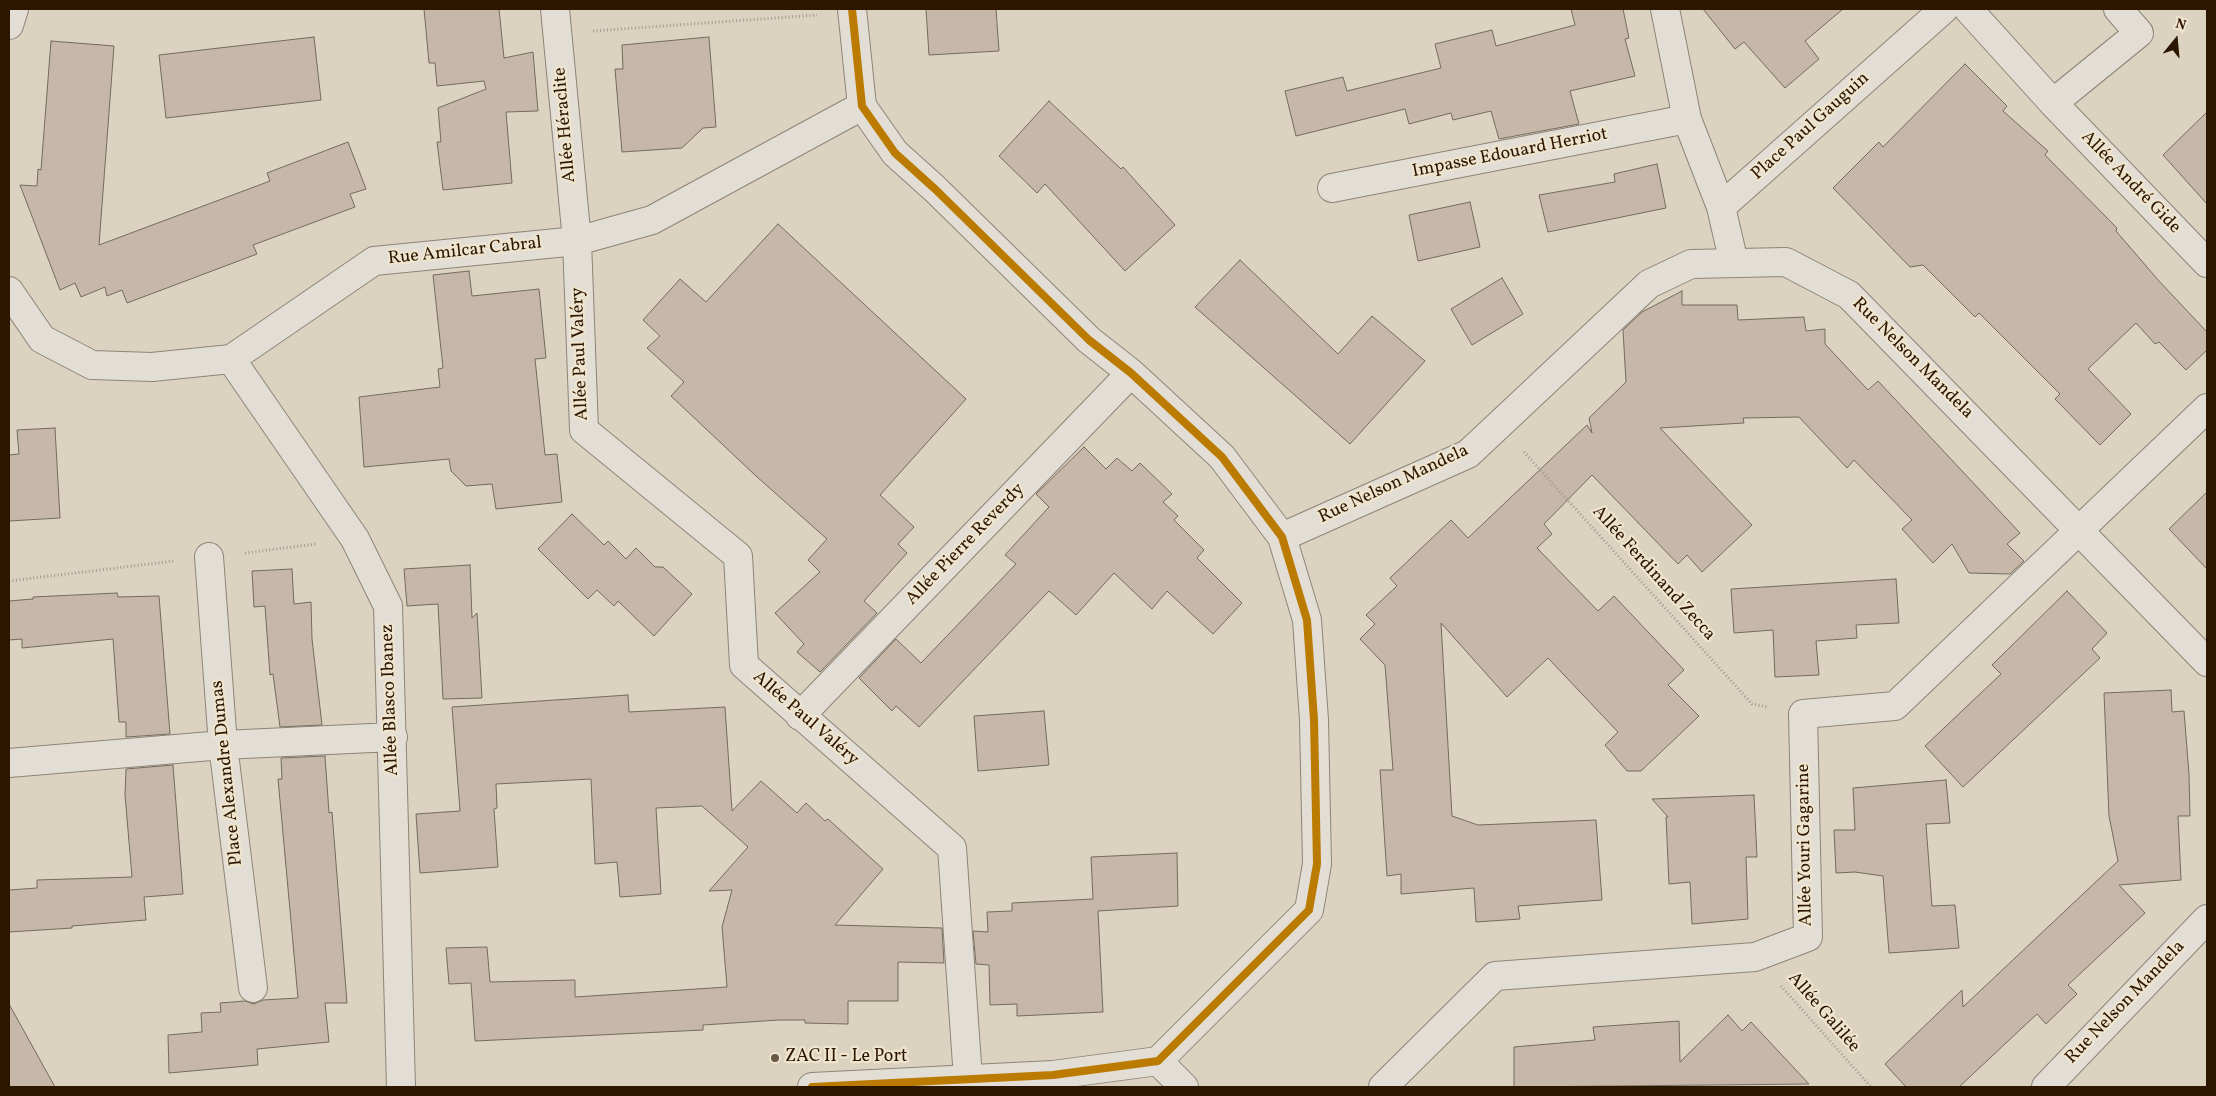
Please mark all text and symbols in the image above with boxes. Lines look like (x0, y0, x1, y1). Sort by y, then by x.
north arrow (2151, 15, 2201, 65)
text: N (2173, 15, 2188, 36)
street label: Allée Héraclite (550, 66, 582, 184)
street label: Place Paul Gauguin (1748, 68, 1874, 186)
street label: Impasse Edouard Herriot (1410, 124, 1610, 184)
street label: Allée André Gide (2075, 127, 2185, 239)
street label: Rue Amilcar Cabral (387, 233, 543, 271)
street label: Allée Paul Valéry (568, 287, 594, 421)
street label: Rue Nelson Mandela (1847, 294, 1977, 424)
street label: Rue Nelson Mandela (1316, 441, 1472, 529)
street label: Allée Pierre Reverdy (902, 479, 1030, 611)
street label: Allée Ferdinand Zecca (1587, 502, 1719, 646)
street label: Allée Blasco Ibanez (378, 624, 404, 776)
street label: Allée Paul Valéry (748, 667, 862, 771)
street label: Place Alexandre Dumas (208, 679, 248, 867)
street label: Allée Youri Gagarine (1794, 764, 1818, 926)
street label: Rue Nelson Mandela (2062, 937, 2190, 1069)
street label: Allée Galilée (1782, 968, 1864, 1058)
place label: ZAC II - Le Port (785, 1047, 907, 1069)
marker: ZAC II - Le Port (769, 1052, 781, 1064)

